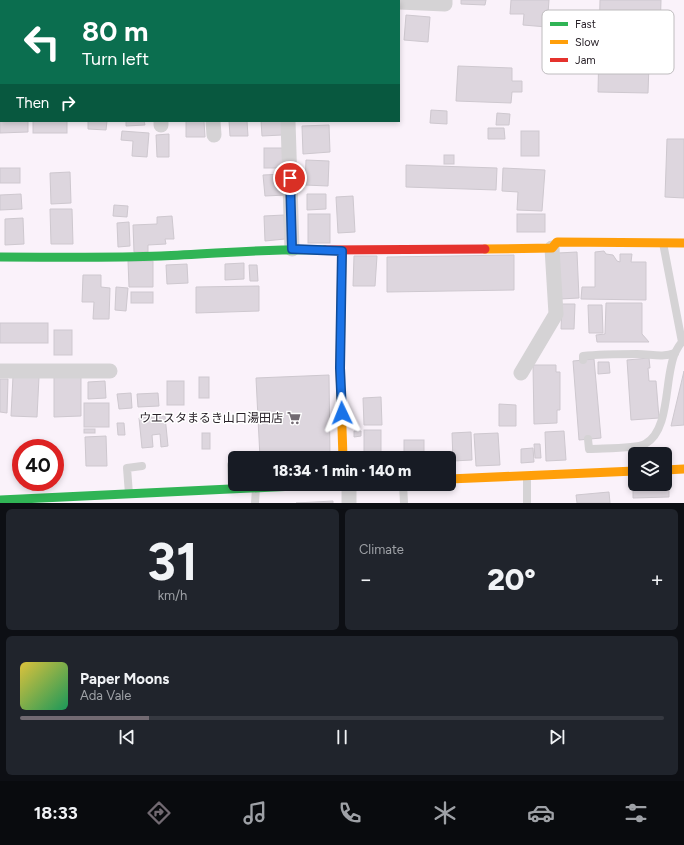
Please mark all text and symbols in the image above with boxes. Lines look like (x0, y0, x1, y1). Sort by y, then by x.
legend (542, 10, 674, 74)
text: 80 m (82, 14, 148, 48)
icon: left (16, 16, 68, 68)
text: Fast (575, 18, 596, 31)
text: Slow (575, 36, 599, 49)
text: Turn left (82, 48, 149, 70)
text: Jam (575, 54, 596, 67)
icon: right (57, 92, 79, 114)
text: Then (16, 94, 49, 112)
pin (273, 161, 307, 195)
icon: arrive (279, 167, 301, 189)
position arrow (321, 392, 363, 434)
supermarket icon: ウエスタまるき山口湯田店 (286, 410, 302, 426)
place label: ウエスタまるき山口湯田店 (139, 411, 283, 425)
speed limit sign: 40 (12, 439, 64, 491)
map controls (628, 447, 672, 491)
button: layers (628, 447, 672, 491)
text: 18:34 · 1 min · 140 m (273, 462, 411, 480)
text: 31 (147, 531, 198, 593)
text: Climate (359, 542, 404, 557)
text: 20° (487, 561, 536, 598)
text: − (359, 566, 373, 593)
text: + (650, 566, 664, 593)
text: km/h (158, 588, 187, 603)
text: Paper Moons (80, 670, 169, 688)
text: Ada Vale (80, 688, 131, 703)
icon: previous (116, 726, 138, 748)
icon: pause (331, 726, 353, 748)
icon: next (546, 726, 568, 748)
icon: directions (145, 799, 173, 827)
icon: music (241, 799, 269, 827)
icon: phone (336, 799, 364, 827)
icon: climate (431, 799, 459, 827)
icon: car (527, 799, 555, 827)
icon: filters (622, 799, 650, 827)
text: 18:33 (34, 802, 78, 824)

